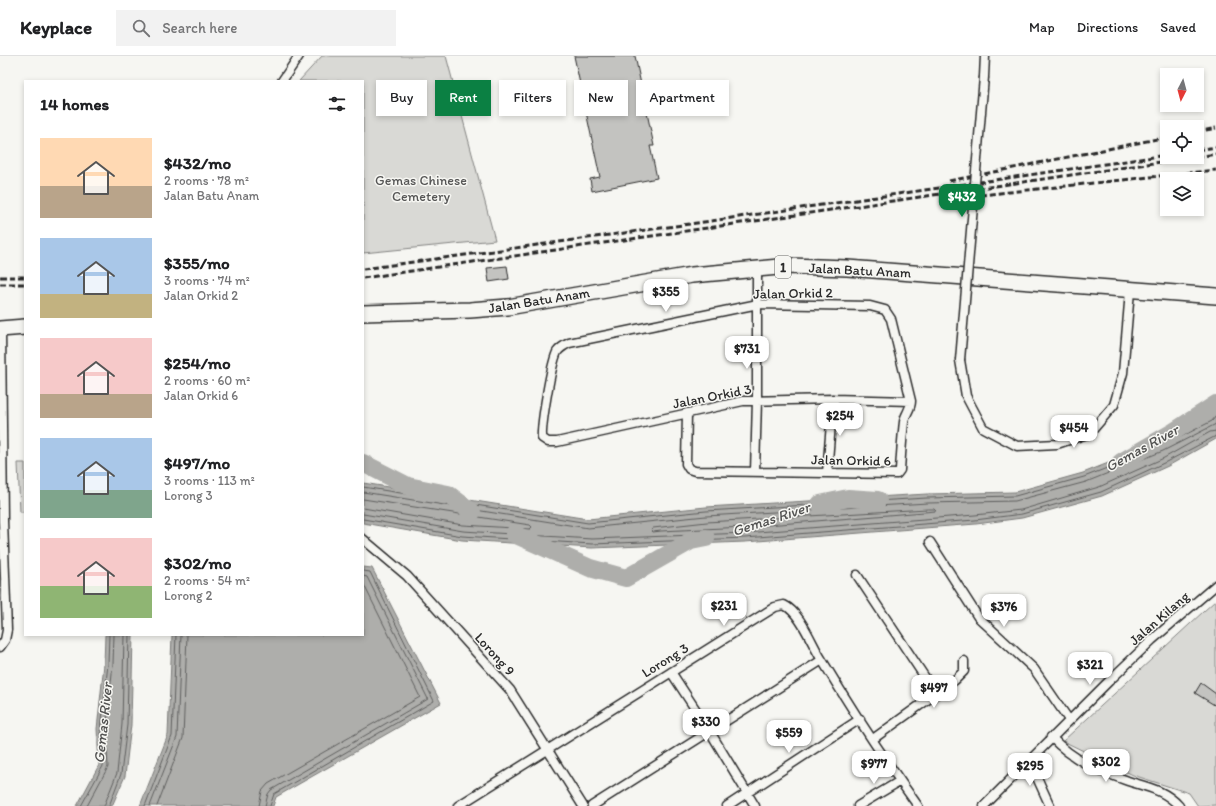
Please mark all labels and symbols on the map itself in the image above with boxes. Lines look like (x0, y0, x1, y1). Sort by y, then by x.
north arrow (1160, 68, 1204, 112)
park label: Gemas Chinese Cemetery (375, 172, 467, 205)
pin: $432 (938, 184, 986, 218)
road number: 1 (775, 256, 791, 278)
street label: Jalan Batu Anam (808, 259, 912, 282)
pin: $355 (642, 279, 690, 313)
street label: Jalan Batu Anam (487, 284, 592, 317)
street label: Jalan Orkid 2 (753, 284, 834, 303)
pin: $731 (723, 336, 771, 370)
street label: Jalan Orkid 3 (671, 380, 753, 412)
pin: $254 (816, 403, 864, 437)
pin: $454 (1050, 415, 1098, 449)
water label: Gemas River (1102, 420, 1183, 475)
street label: Jalan Orkid 6 (811, 451, 891, 470)
water label: Gemas River (730, 497, 814, 540)
street label: Jalan Kilang (1126, 587, 1193, 649)
pin: $231 (700, 593, 748, 627)
pin: $376 (980, 594, 1028, 628)
street label: Lorong 9 (471, 629, 518, 679)
street label: Lorong 3 (639, 639, 692, 682)
pin: $321 (1066, 652, 1114, 686)
pin: $497 (910, 675, 958, 709)
water label: Gemas River (90, 680, 116, 764)
pin: $330 (682, 709, 730, 743)
pin: $559 (765, 720, 813, 754)
pin: $302 (1082, 749, 1130, 783)
pin: $977 (850, 751, 898, 785)
pin: $295 (1006, 753, 1054, 787)

